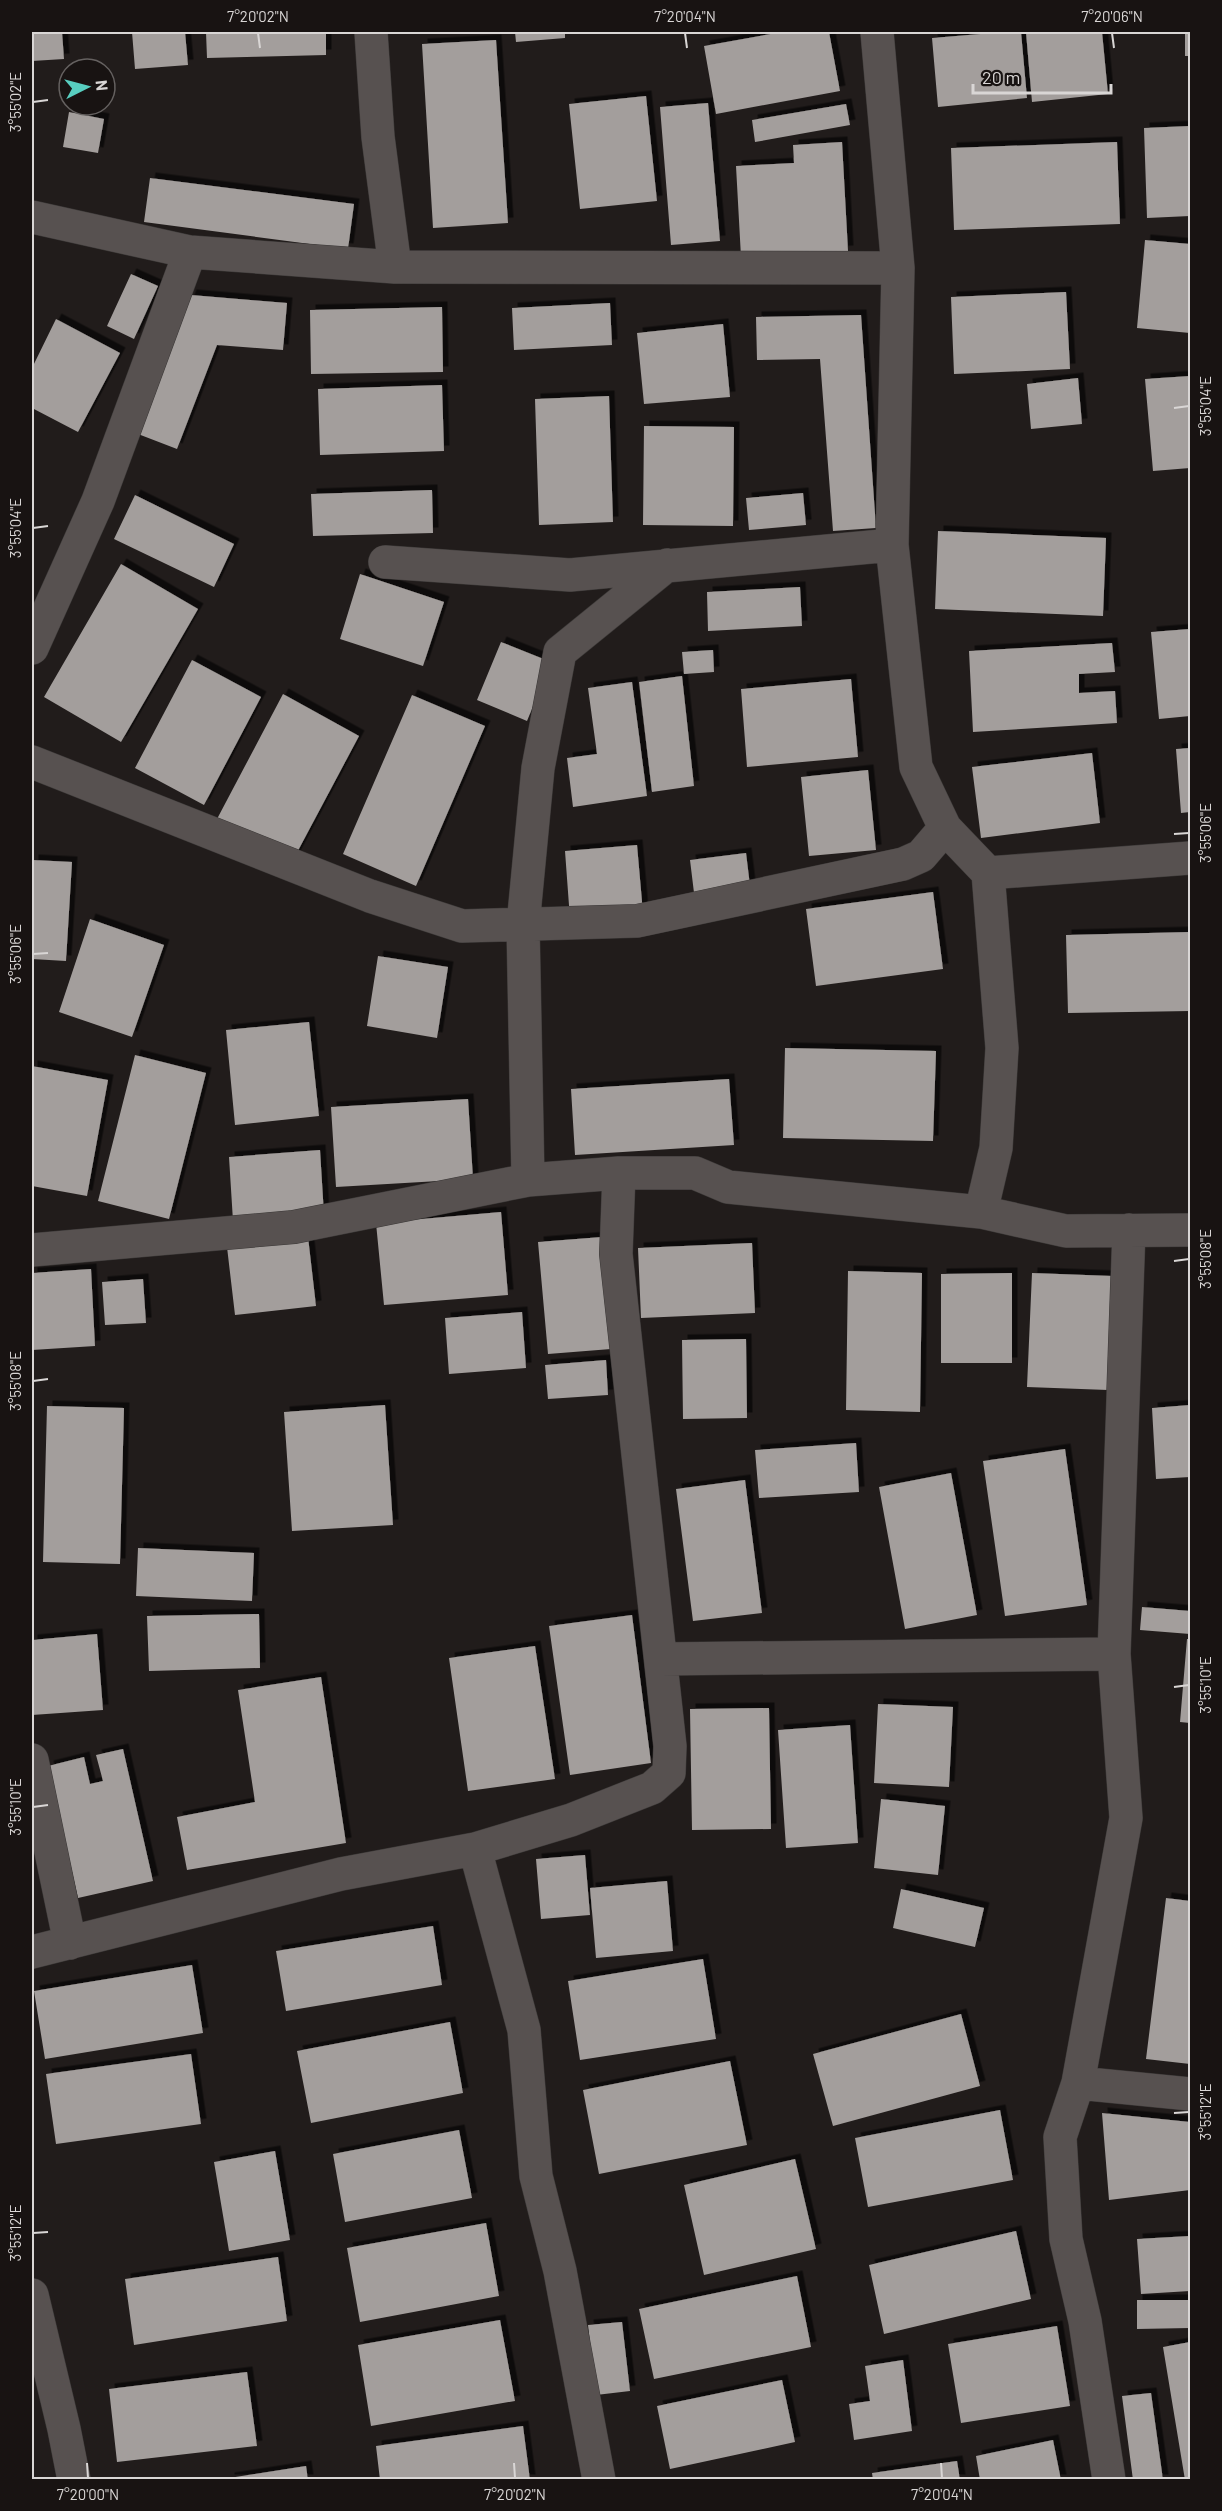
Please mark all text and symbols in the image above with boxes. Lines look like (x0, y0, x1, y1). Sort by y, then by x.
text: 7°20'02"N (227, 7, 289, 25)
text: 7°20'04"N (654, 7, 716, 25)
text: 7°20'06"N (1081, 7, 1143, 25)
north arrow (57, 57, 117, 117)
scale bar (973, 57, 1111, 95)
text: 20 m (982, 66, 1020, 88)
text: 3°55'02"E (6, 72, 24, 132)
text: N (92, 79, 112, 92)
text: 3°55'04"E (1196, 376, 1214, 436)
text: 3°55'04"E (6, 498, 24, 558)
text: 3°55'06"E (1196, 803, 1214, 863)
text: 3°55'06"E (6, 924, 24, 984)
text: 3°55'08"E (1196, 1229, 1214, 1289)
text: 3°55'08"E (6, 1351, 24, 1411)
text: 3°55'10"E (1196, 1656, 1214, 1714)
text: 3°55'10"E (6, 1778, 24, 1836)
text: 3°55'12"E (1196, 2083, 1214, 2141)
text: 3°55'12"E (6, 2204, 24, 2262)
text: 7°20'00"N (57, 2485, 119, 2503)
text: 7°20'02"N (484, 2485, 546, 2503)
text: 7°20'04"N (911, 2485, 973, 2503)

